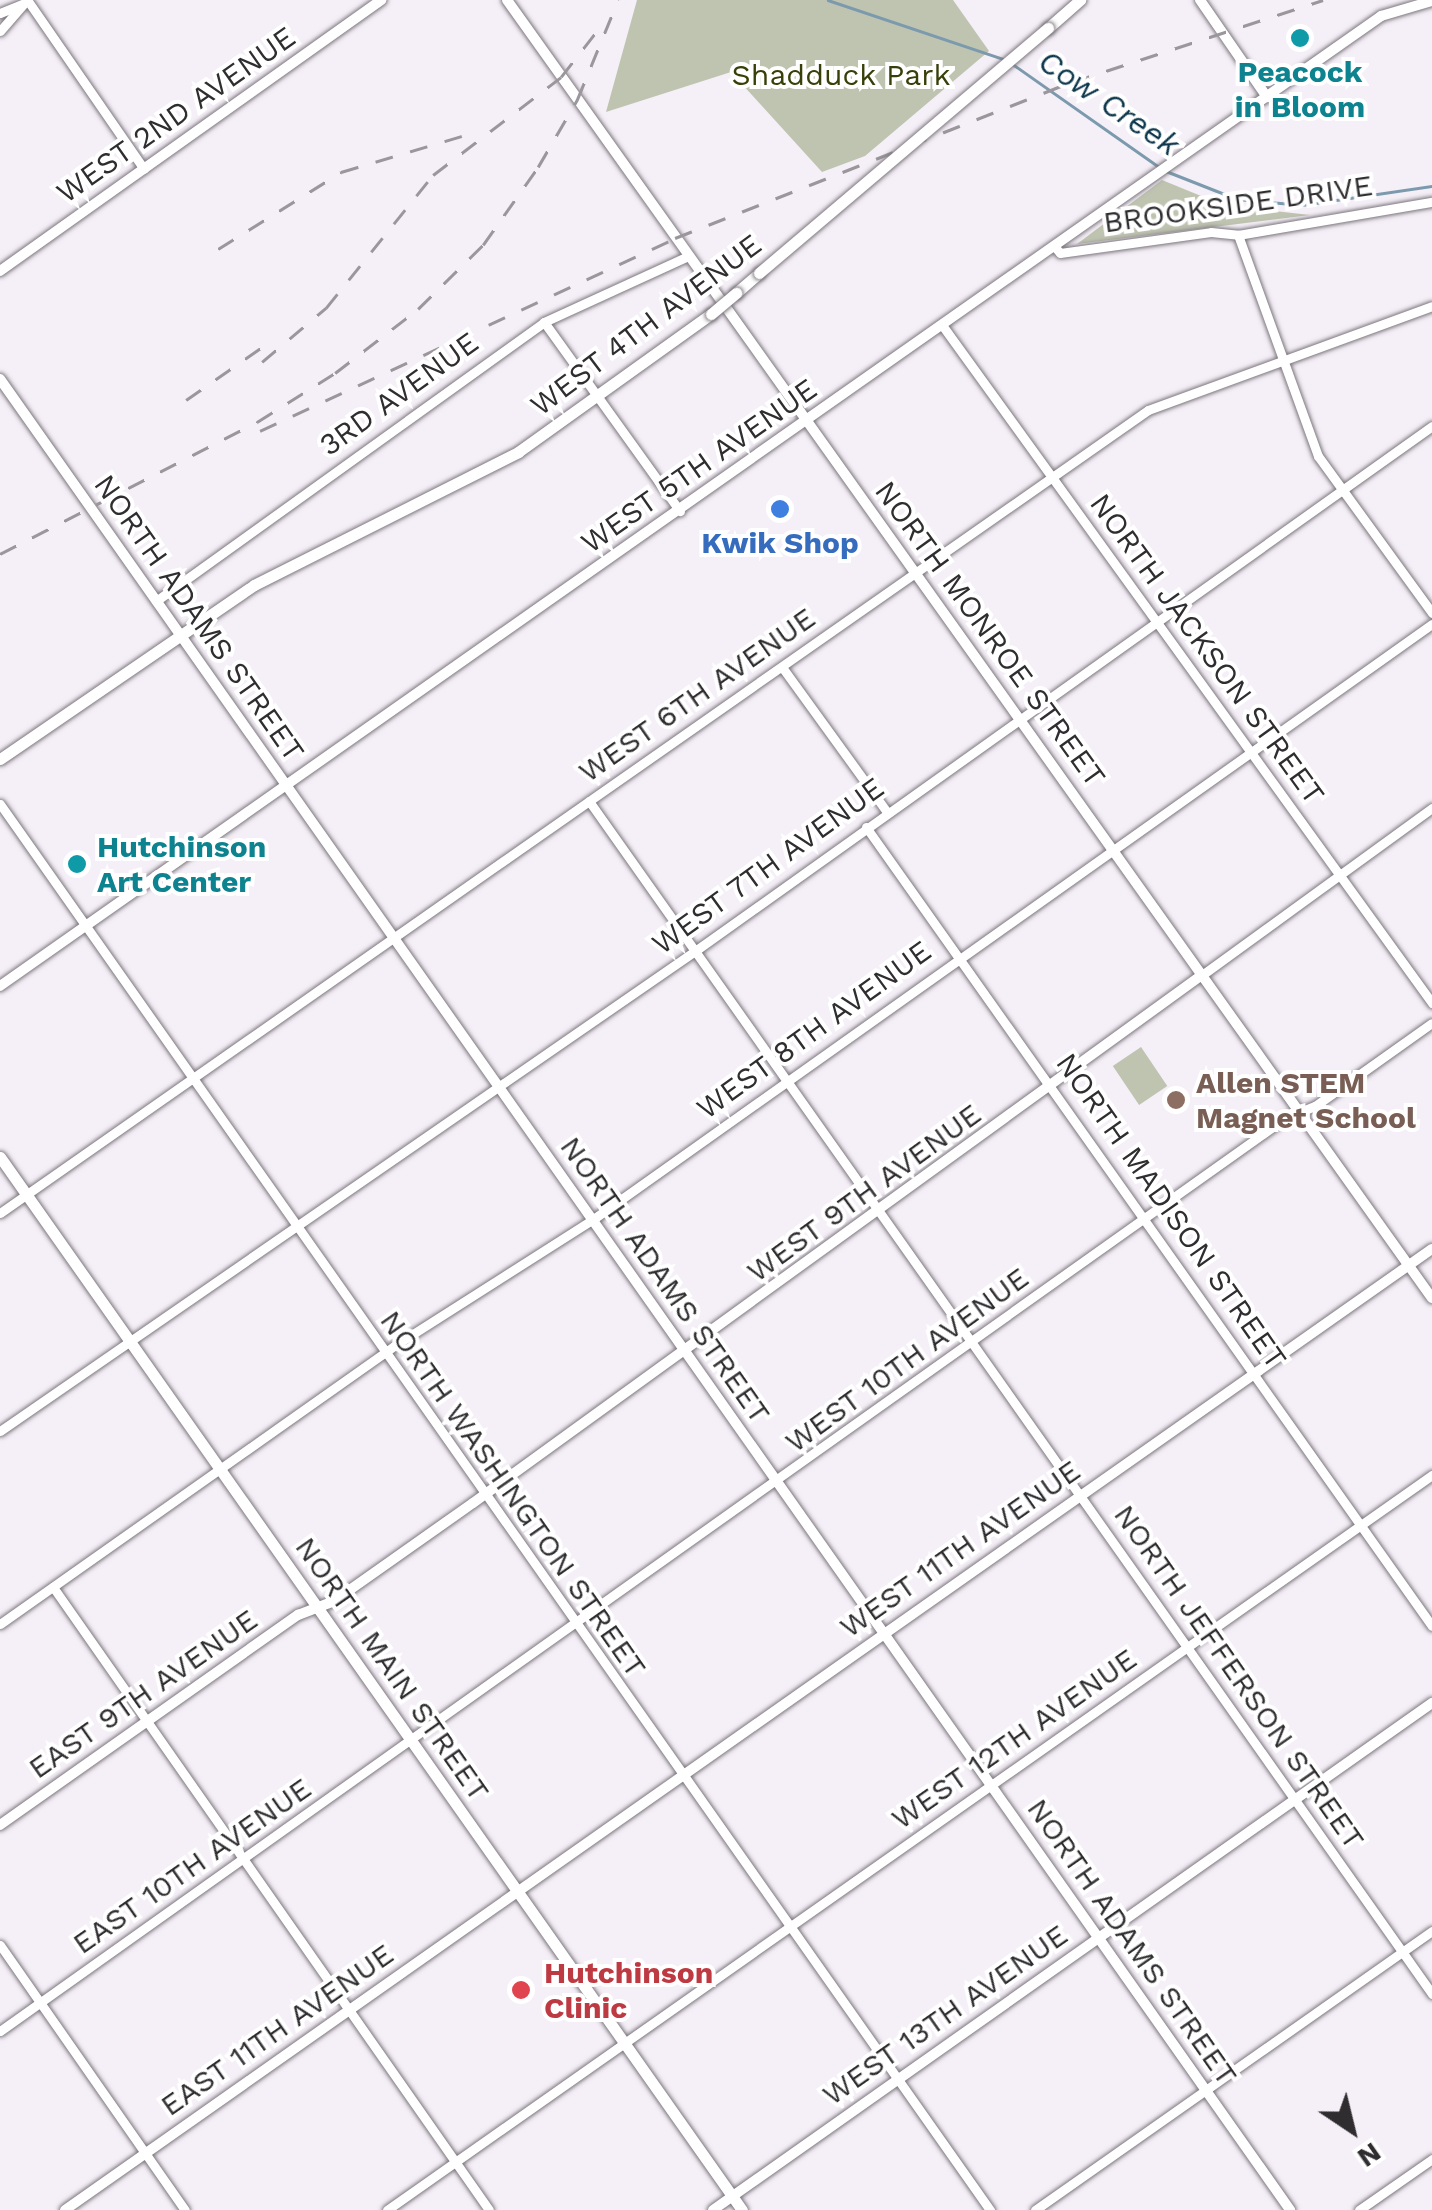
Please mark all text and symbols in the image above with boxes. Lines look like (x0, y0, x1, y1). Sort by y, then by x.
street label: WEST 2ND AVENUE (49, 19, 303, 211)
marker: Peacock in Bloom (1289, 27, 1311, 49)
water label: Cow Creek (1031, 42, 1187, 164)
place label: Peacock in Bloom (1235, 54, 1365, 124)
park label: Shadduck Park (731, 57, 951, 93)
street label: BROOKSIDE DRIVE (1101, 167, 1375, 241)
street label: WEST 4TH AVENUE (523, 226, 769, 424)
street label: 3RD AVENUE (312, 324, 486, 464)
street label: WEST 5TH AVENUE (573, 371, 825, 561)
street label: NORTH ADAMS STREET (86, 467, 312, 769)
street label: NORTH MONROE STREET (867, 474, 1113, 794)
street label: NORTH JACKSON STREET (1082, 486, 1332, 812)
marker: Kwik Shop (769, 498, 791, 520)
place label: Kwik Shop (701, 525, 859, 561)
street label: WEST 6TH AVENUE (571, 599, 823, 791)
street label: WEST 7TH AVENUE (644, 769, 892, 963)
place label: Hutchinson Art Center (97, 829, 266, 900)
marker: Hutchinson Art Center (66, 853, 88, 875)
street label: WEST 8TH AVENUE (689, 932, 939, 1128)
street label: NORTH MADISON STREET (1048, 1046, 1294, 1376)
place label: Allen STEM Magnet School (1196, 1065, 1416, 1136)
marker: Allen STEM Magnet School (1165, 1089, 1187, 1111)
street label: WEST 9TH AVENUE (739, 1096, 989, 1290)
street label: NORTH ADAMS STREET (552, 1129, 778, 1431)
street label: WEST 10TH AVENUE (777, 1259, 1037, 1461)
street label: NORTH WASHINGTON STREET (372, 1303, 654, 1685)
street label: WEST 11TH AVENUE (832, 1452, 1088, 1646)
street label: NORTH JEFFERSON STREET (1106, 1498, 1372, 1856)
street label: NORTH MAIN STREET (287, 1530, 497, 1808)
street label: EAST 9TH AVENUE (21, 1601, 265, 1787)
street label: WEST 12TH AVENUE (884, 1640, 1144, 1838)
street label: EAST 10TH AVENUE (65, 1769, 319, 1963)
street label: NORTH ADAMS STREET (1019, 1791, 1245, 2093)
street label: WEST 13TH AVENUE (815, 1916, 1075, 2114)
street label: EAST 11TH AVENUE (153, 1935, 401, 2125)
place label: Hutchinson Clinic (544, 1955, 713, 2026)
marker: Hutchinson Clinic (508, 1977, 534, 2003)
north arrow (1302, 2080, 1402, 2180)
text: N (1352, 2136, 1387, 2174)

